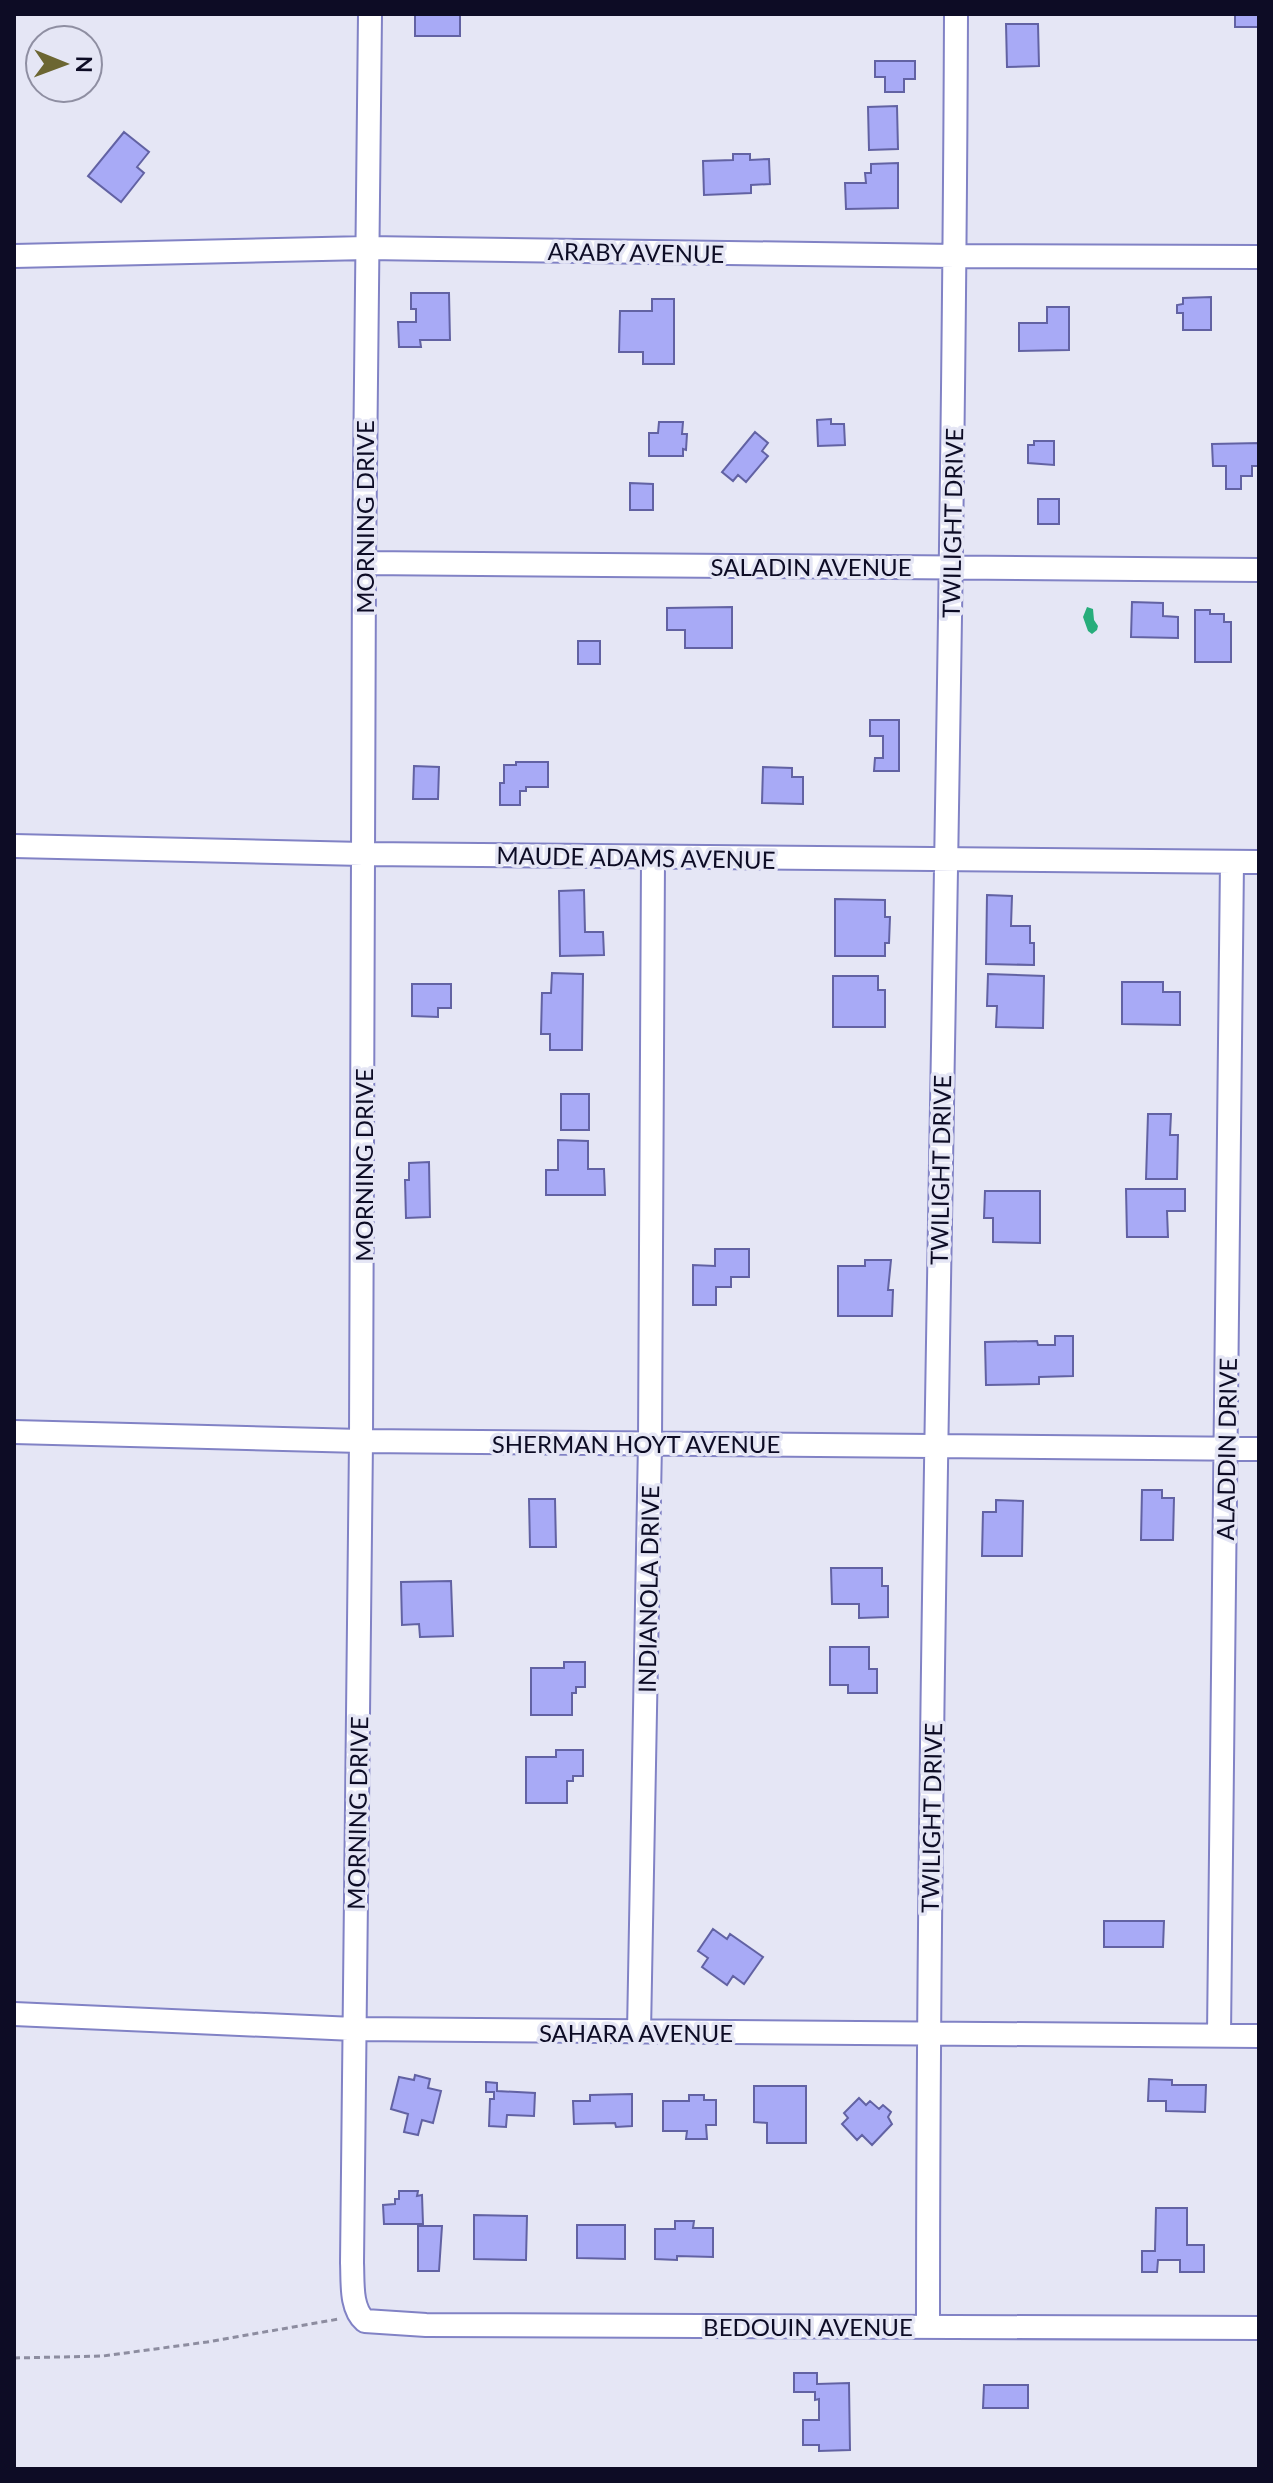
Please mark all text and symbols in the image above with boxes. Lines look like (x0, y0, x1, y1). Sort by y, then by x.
north arrow (24, 24, 104, 104)
text: N (71, 56, 98, 73)
street label: ARABY AVENUE (547, 236, 725, 268)
street label: MORNING DRIVE (350, 420, 379, 614)
street label: TWILIGHT DRIVE (936, 428, 968, 618)
street label: SALADIN AVENUE (710, 552, 912, 581)
street label: MAUDE ADAMS AVENUE (496, 840, 776, 874)
street label: MORNING DRIVE (349, 1068, 378, 1262)
street label: TWILIGHT DRIVE (924, 1075, 956, 1265)
street label: ALADDIN DRIVE (1210, 1357, 1242, 1541)
street label: SHERMAN HOYT AVENUE (492, 1429, 780, 1458)
street label: INDIANOLA DRIVE (632, 1485, 664, 1693)
street label: MORNING DRIVE (341, 1716, 373, 1910)
street label: TWILIGHT DRIVE (915, 1723, 947, 1913)
street label: SAHARA AVENUE (539, 2018, 733, 2047)
street label: BEDOUIN AVENUE (703, 2312, 913, 2341)

